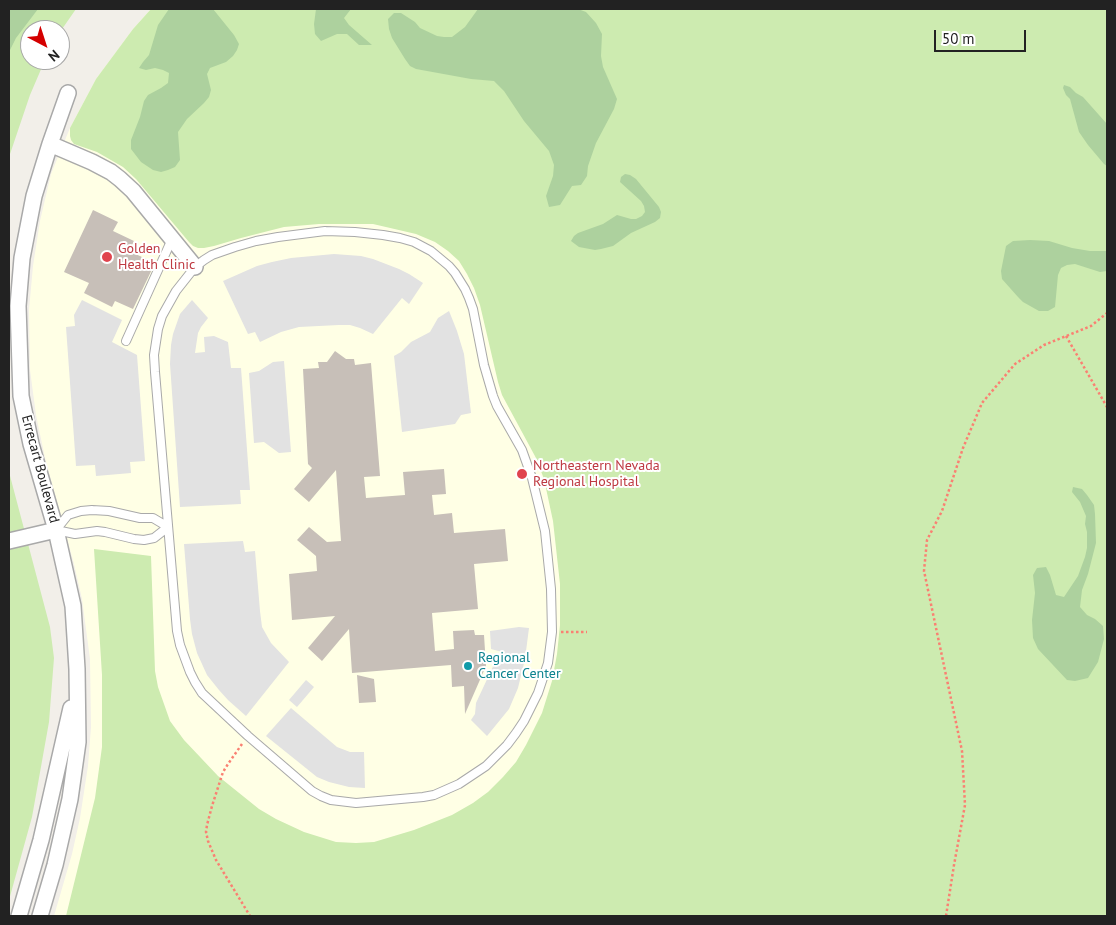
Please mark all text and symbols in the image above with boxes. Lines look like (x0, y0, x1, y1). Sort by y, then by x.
north arrow (20, 20, 70, 70)
scale bar (936, 20, 1028, 52)
text: 50 m (942, 29, 975, 48)
text: N (45, 46, 63, 66)
place label: Golden Health Clinic (118, 241, 195, 274)
marker: Golden Health Clinic (100, 250, 114, 264)
street label: Errecart Boulevard (18, 413, 62, 525)
place label: Northeastern Nevada Regional Hospital (533, 458, 660, 491)
marker: Northeastern Nevada Regional Hospital (515, 467, 529, 481)
place label: Regional Cancer Center (478, 650, 561, 682)
marker: Regional Cancer Center (462, 660, 474, 672)

